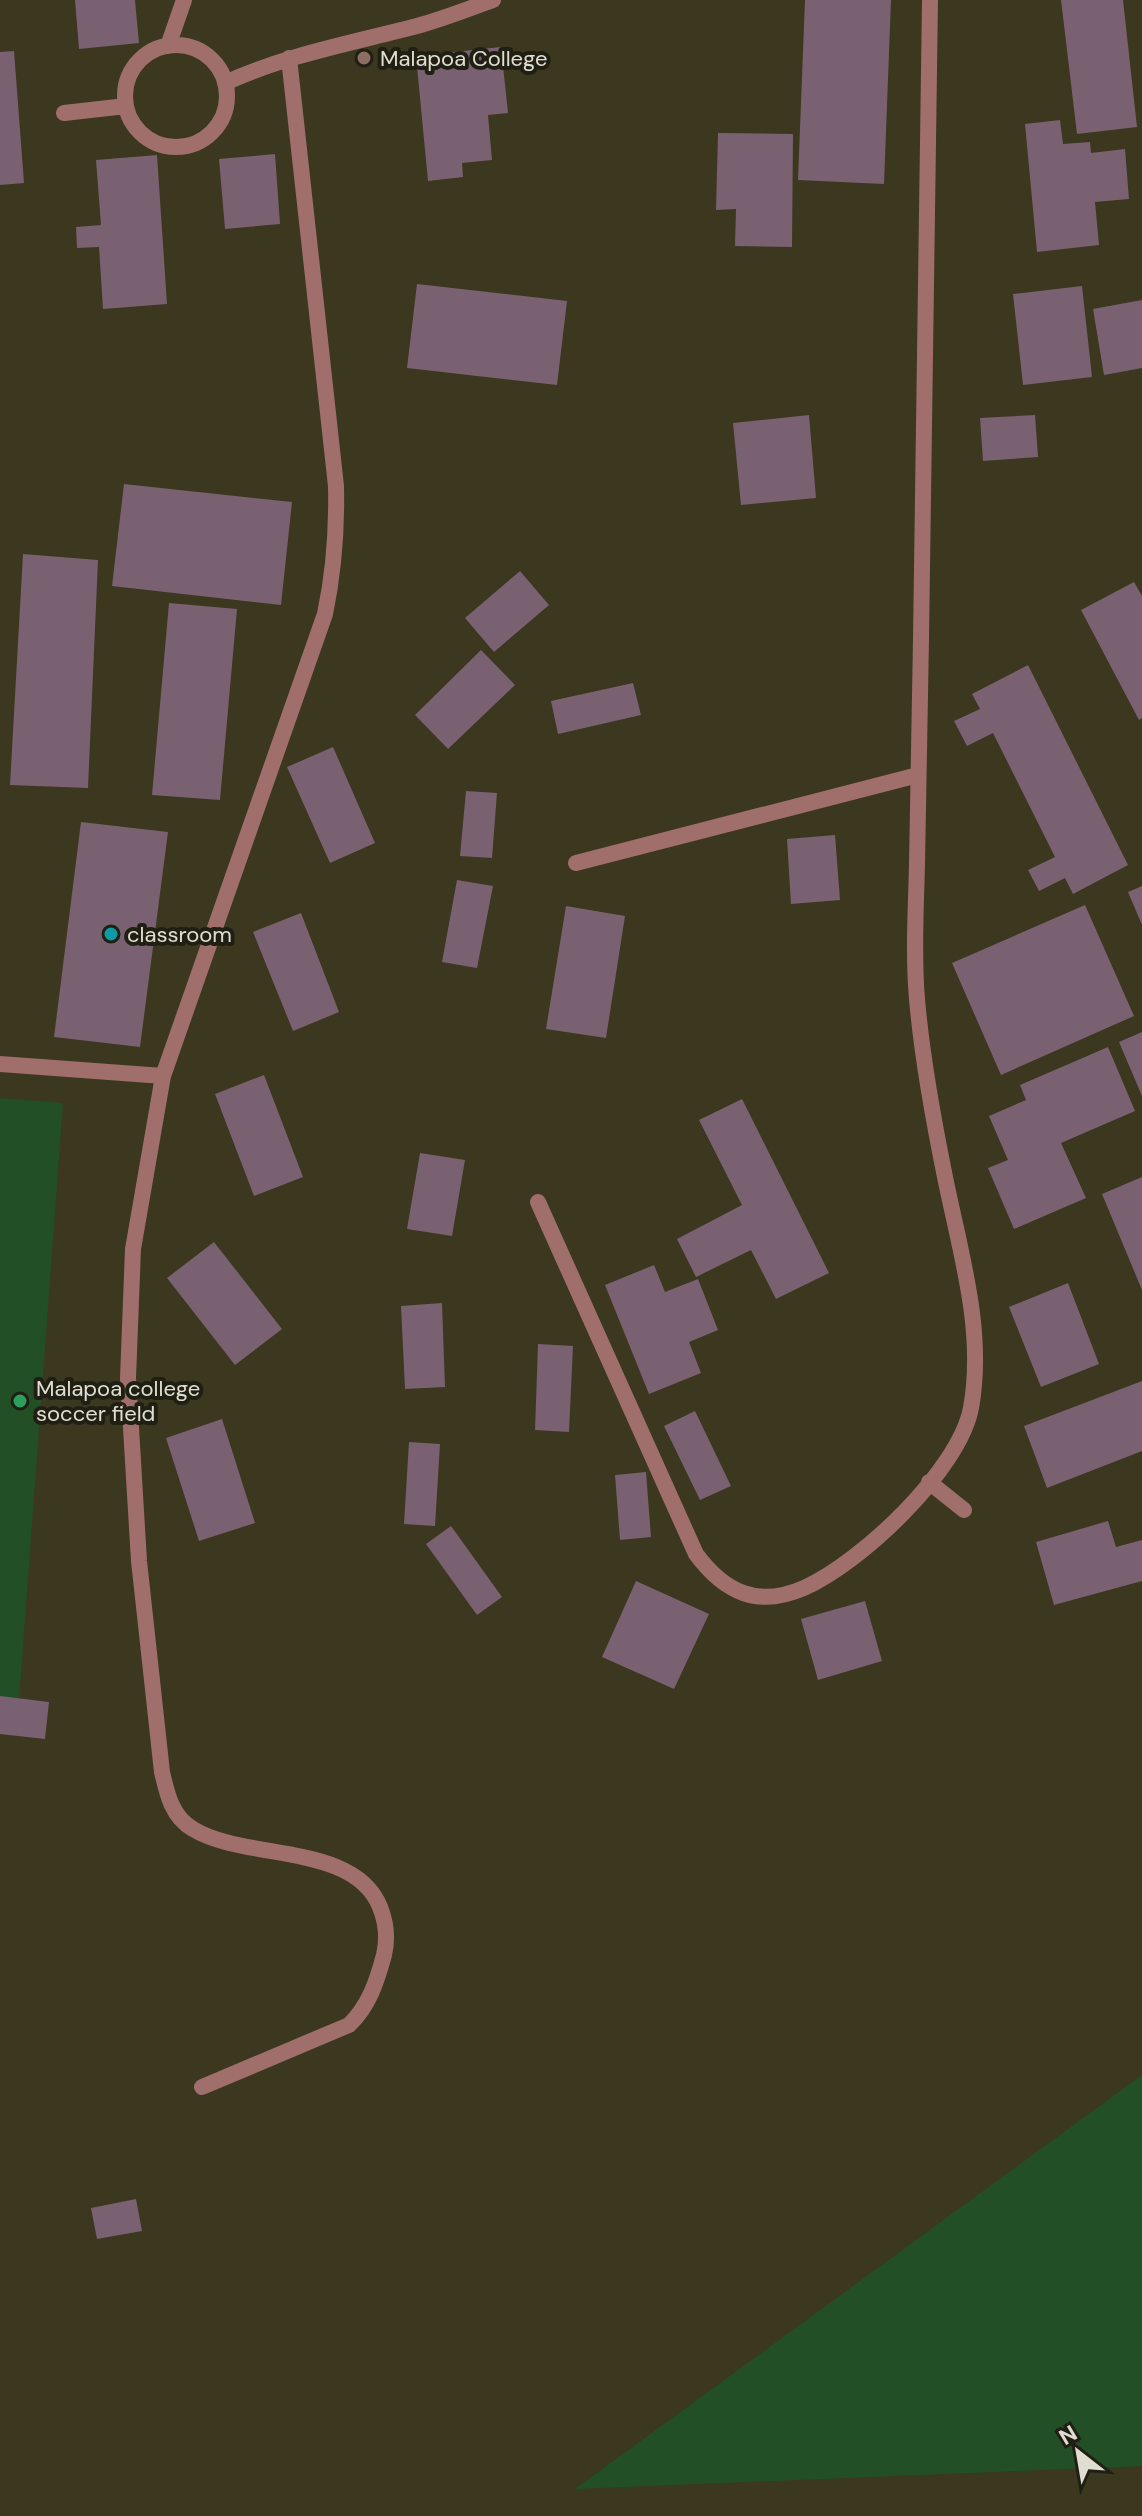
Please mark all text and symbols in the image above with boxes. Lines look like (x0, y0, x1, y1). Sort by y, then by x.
place label: Malapoa College (380, 44, 547, 73)
marker: Malapoa College (355, 49, 373, 67)
place label: classroom (127, 920, 232, 949)
marker: classroom (102, 925, 120, 943)
place label: Malapoa college soccer field (36, 1374, 200, 1428)
marker: Malapoa college soccer field (11, 1392, 29, 1410)
north arrow (1038, 2412, 1118, 2492)
text: N (1054, 2419, 1082, 2452)

